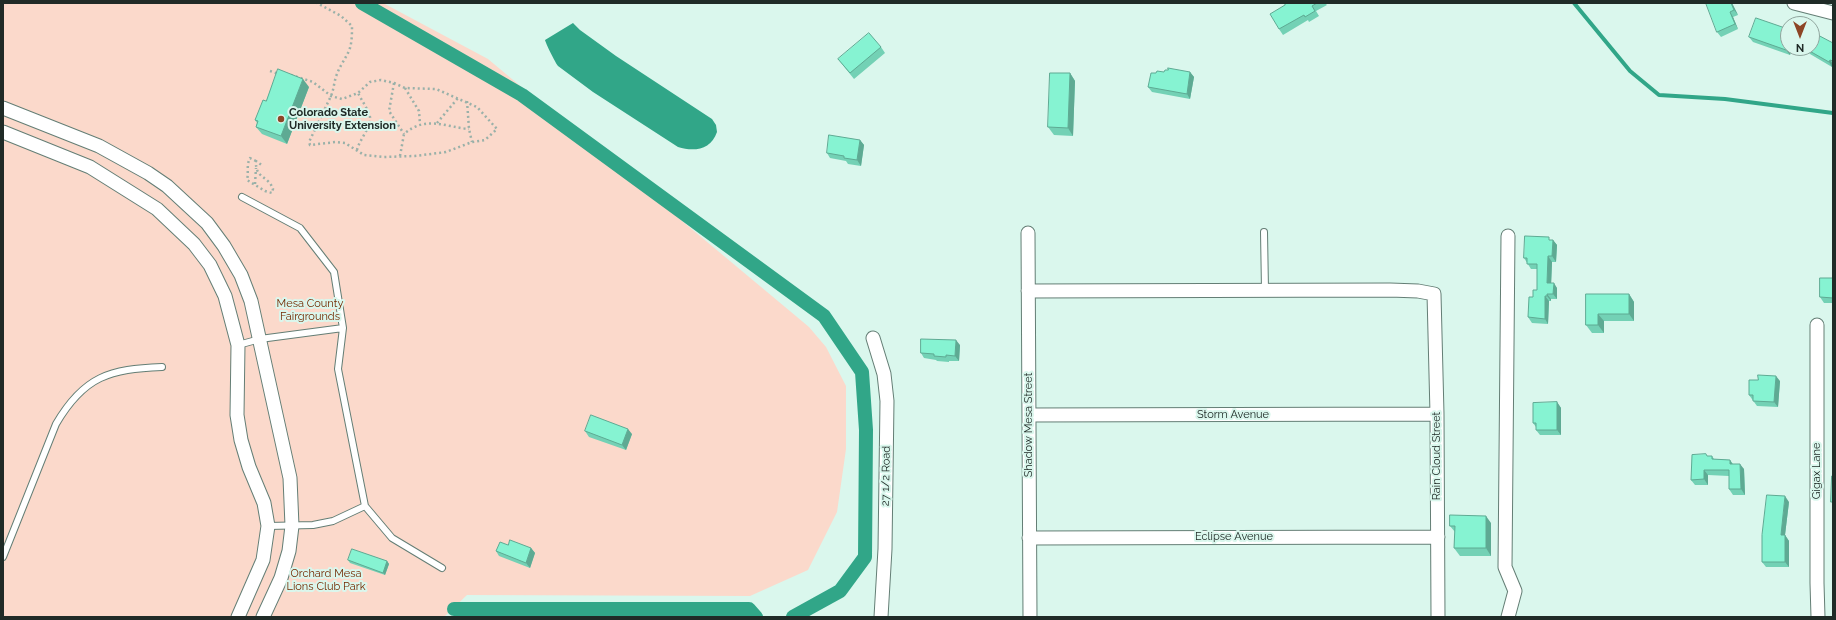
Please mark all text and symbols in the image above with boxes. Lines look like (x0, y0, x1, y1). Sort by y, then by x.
north arrow (1780, 16, 1820, 56)
text: N (1796, 41, 1804, 54)
place label: Colorado State University Extension (289, 106, 396, 132)
marker: Colorado State University Extension (276, 114, 286, 124)
park label: Mesa County Fairgrounds (277, 297, 343, 323)
street label: Shadow Mesa Street (1022, 373, 1036, 477)
street label: Storm Avenue (1197, 408, 1269, 422)
street label: Rain Cloud Street (1430, 412, 1444, 500)
street label: Gigax Lane (1810, 443, 1824, 499)
street label: 27 1/2 Road (879, 446, 893, 506)
street label: Eclipse Avenue (1195, 530, 1273, 544)
park label: Orchard Mesa Lions Club Park (286, 567, 366, 593)

